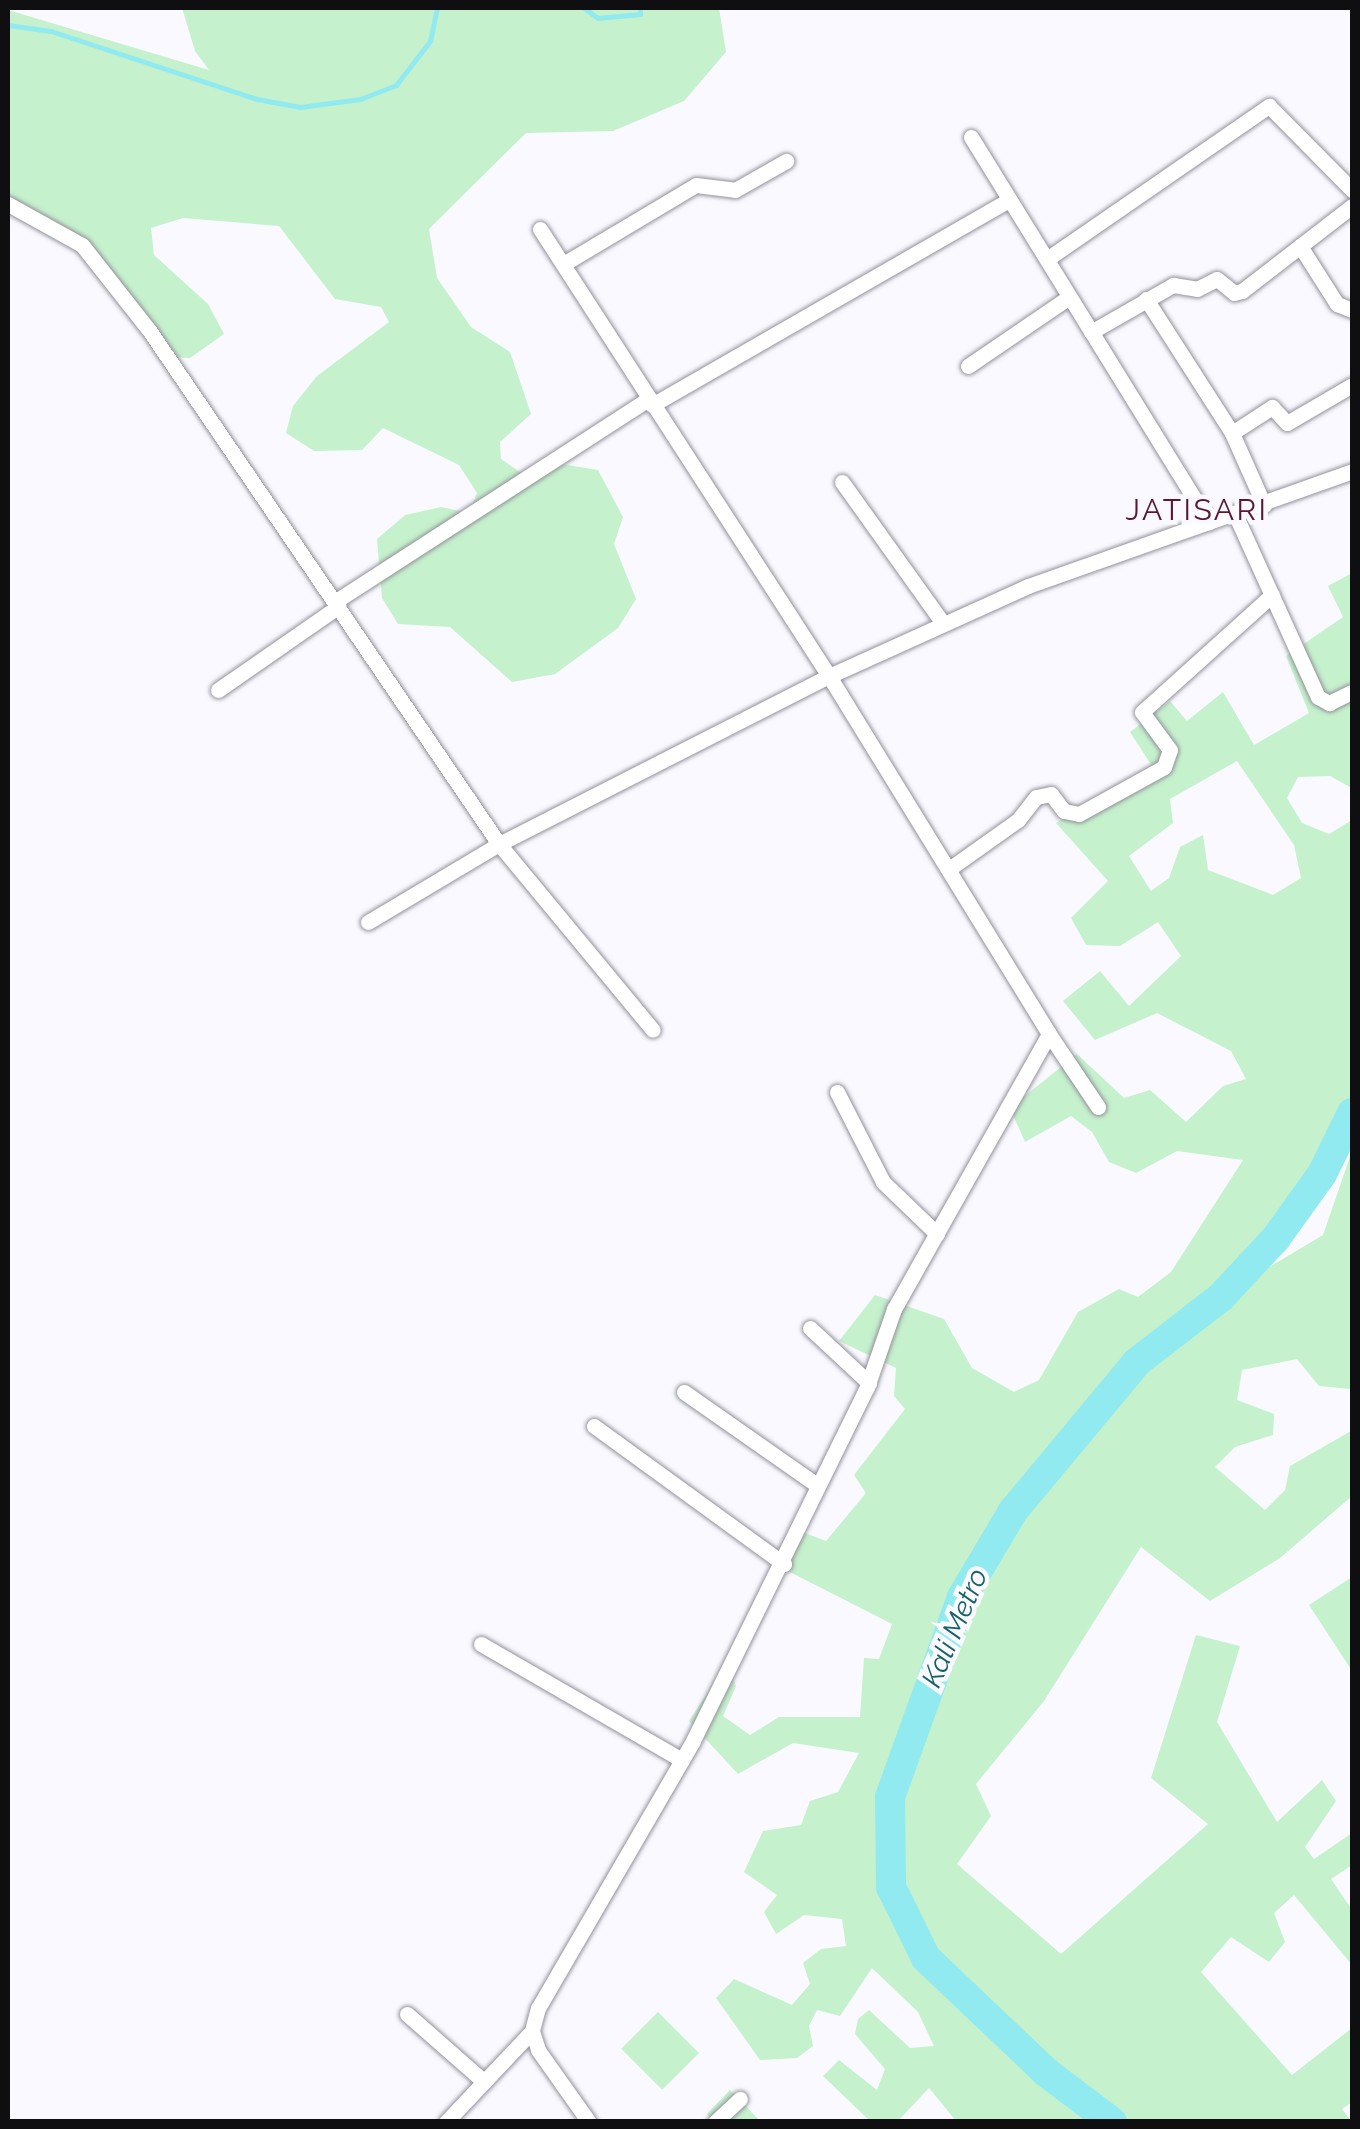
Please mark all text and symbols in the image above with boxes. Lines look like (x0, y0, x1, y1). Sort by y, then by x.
district label: JATISARI (1125, 492, 1269, 528)
water label: Kali Metro (915, 1564, 995, 1692)

